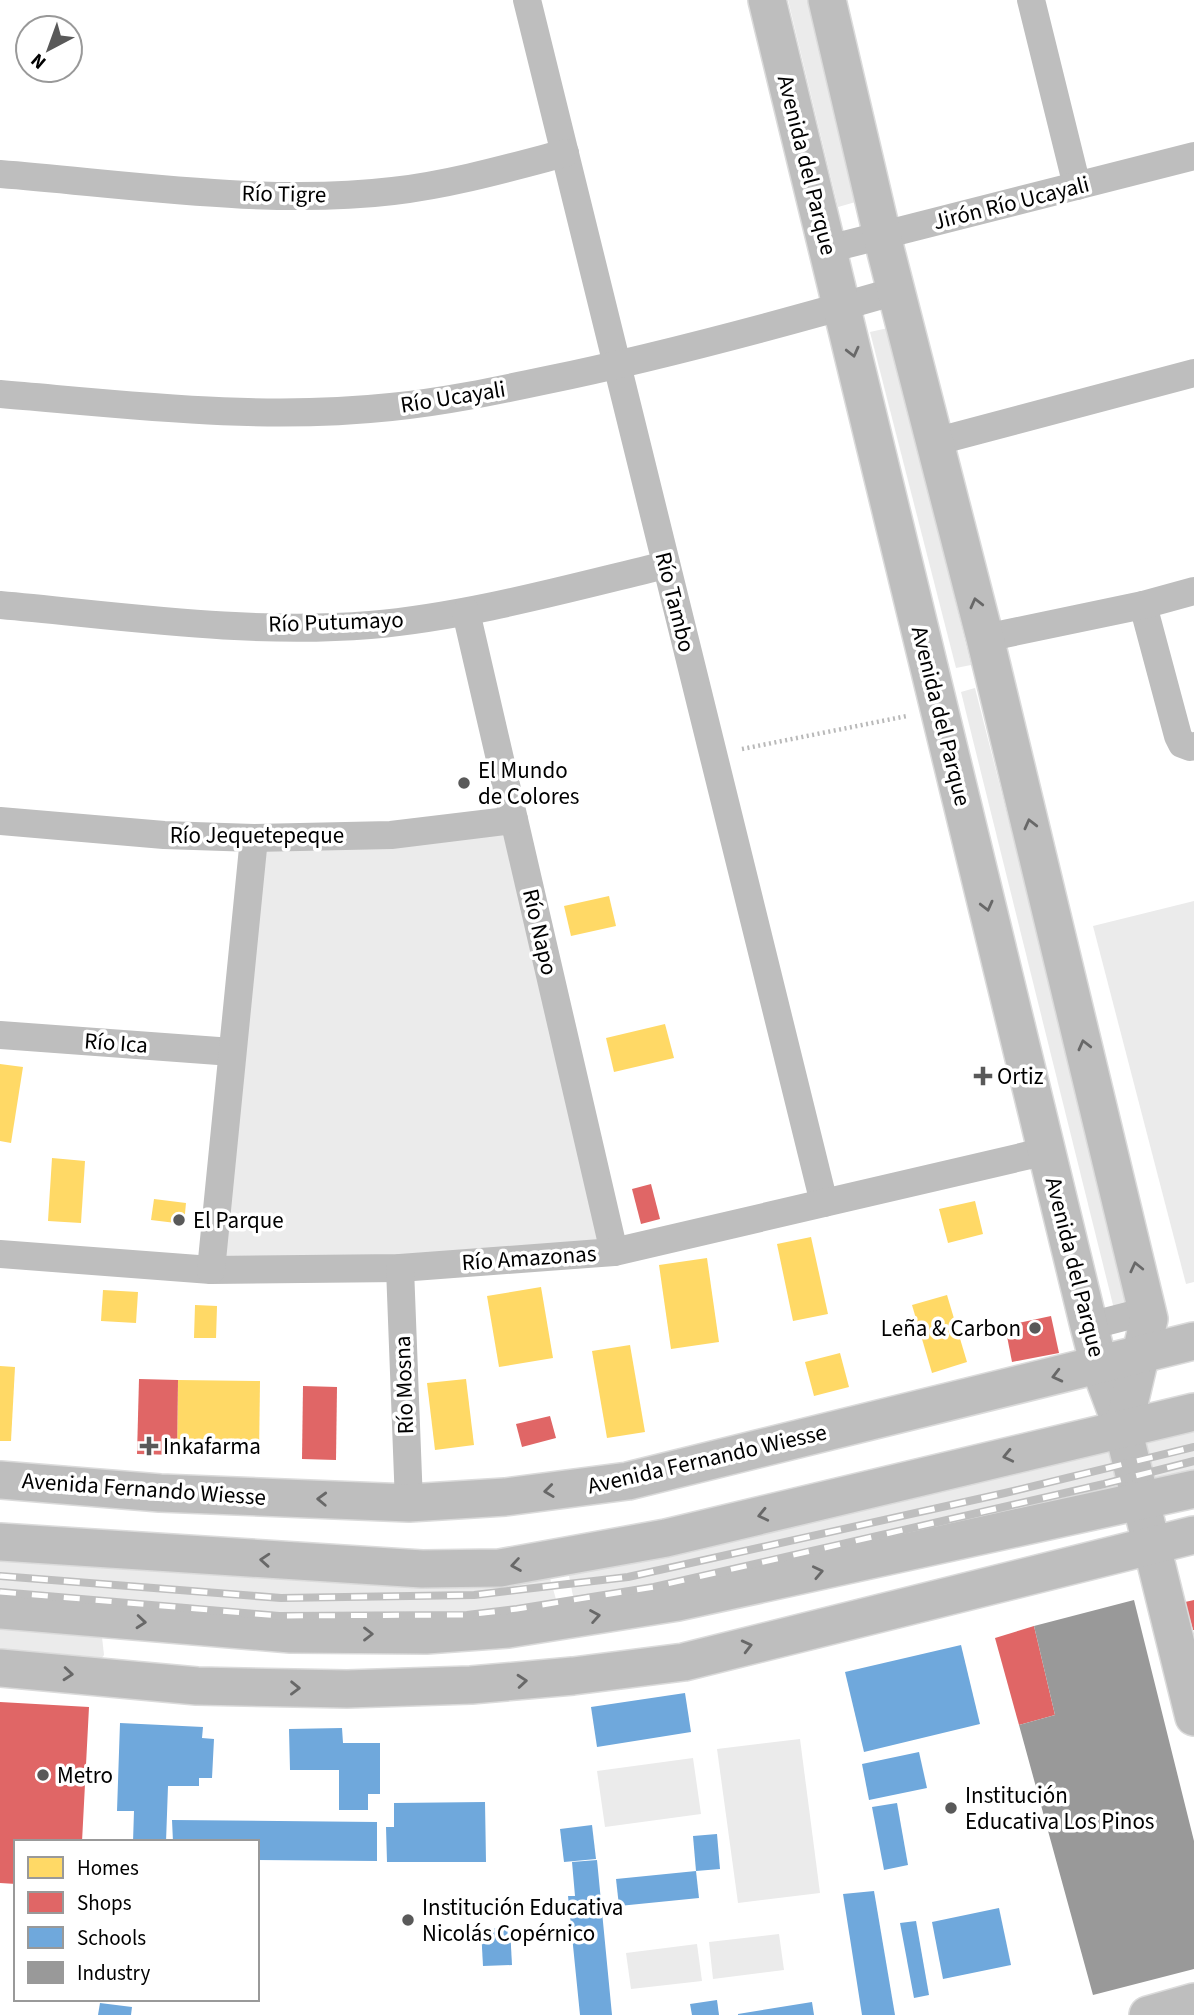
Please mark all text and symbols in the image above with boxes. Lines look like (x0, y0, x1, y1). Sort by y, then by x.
north arrow (14, 14, 84, 84)
text: N (25, 46, 52, 75)
street label: Avenida del Parque (769, 72, 845, 258)
street label: Jirón Río Ucayali (929, 168, 1093, 238)
street label: Río Tigre (241, 177, 327, 211)
one-way arrow (844, 346, 859, 358)
street label: Río Ucayali (398, 372, 508, 422)
street label: Río Tambo (647, 548, 703, 656)
one-way arrow (970, 597, 984, 609)
street label: Río Putumayo (268, 603, 404, 641)
street label: Avenida del Parque (903, 623, 979, 809)
place label: El Mundo de Colores (478, 754, 580, 813)
marker: El Mundo de Colores (456, 775, 472, 791)
one-way arrow (1024, 818, 1038, 830)
street label: Río Jequetepeque (170, 819, 344, 852)
street label: Río Napo (514, 886, 566, 978)
one-way arrow (979, 900, 993, 912)
street label: Río Ica (83, 1024, 149, 1062)
one-way arrow (1078, 1039, 1092, 1051)
place label: Ortiz (997, 1060, 1044, 1093)
marker: Ortiz (975, 1068, 991, 1084)
street label: Avenida del Parque (1037, 1174, 1113, 1360)
place label: El Parque (193, 1204, 284, 1237)
marker: El Parque (171, 1212, 187, 1228)
street label: Río Amazonas (461, 1237, 597, 1279)
one-way arrow (1130, 1261, 1145, 1273)
place label: Leña & Carbon (881, 1312, 1021, 1345)
marker: Leña & Carbon (1027, 1320, 1043, 1336)
street label: Río Mosna (386, 1335, 422, 1435)
one-way arrow (1051, 1368, 1063, 1382)
street label: Avenida Fernando Wiesse (584, 1415, 830, 1503)
place label: Inkafarma (163, 1430, 261, 1463)
marker: Inkafarma (141, 1438, 157, 1454)
one-way arrow (1002, 1448, 1014, 1462)
street label: Avenida Fernando Wiesse (21, 1464, 267, 1514)
one-way arrow (543, 1484, 554, 1499)
one-way arrow (316, 1492, 327, 1507)
one-way arrow (757, 1507, 769, 1521)
one-way arrow (259, 1553, 270, 1568)
one-way arrow (511, 1557, 522, 1572)
one-way arrow (812, 1565, 824, 1580)
one-way arrow (589, 1609, 601, 1624)
one-way arrow (136, 1614, 147, 1629)
one-way arrow (364, 1626, 374, 1642)
one-way arrow (740, 1640, 752, 1654)
one-way arrow (63, 1666, 74, 1681)
one-way arrow (517, 1674, 528, 1689)
one-way arrow (290, 1681, 301, 1696)
place label: Metro (57, 1759, 113, 1792)
marker: Metro (35, 1767, 51, 1783)
place label: Institución Educativa Los Pinos (965, 1779, 1154, 1838)
marker: Institución Educativa Los Pinos (943, 1800, 959, 1816)
legend (14, 1840, 259, 2001)
text: Homes (77, 1853, 139, 1883)
text: Shops (77, 1888, 132, 1918)
place label: Institución Educativa Nicolás Copérnico (422, 1891, 623, 1950)
marker: Institución Educativa Nicolás Copérnico (400, 1912, 416, 1928)
text: Schools (77, 1923, 146, 1953)
text: Industry (77, 1958, 150, 1988)

